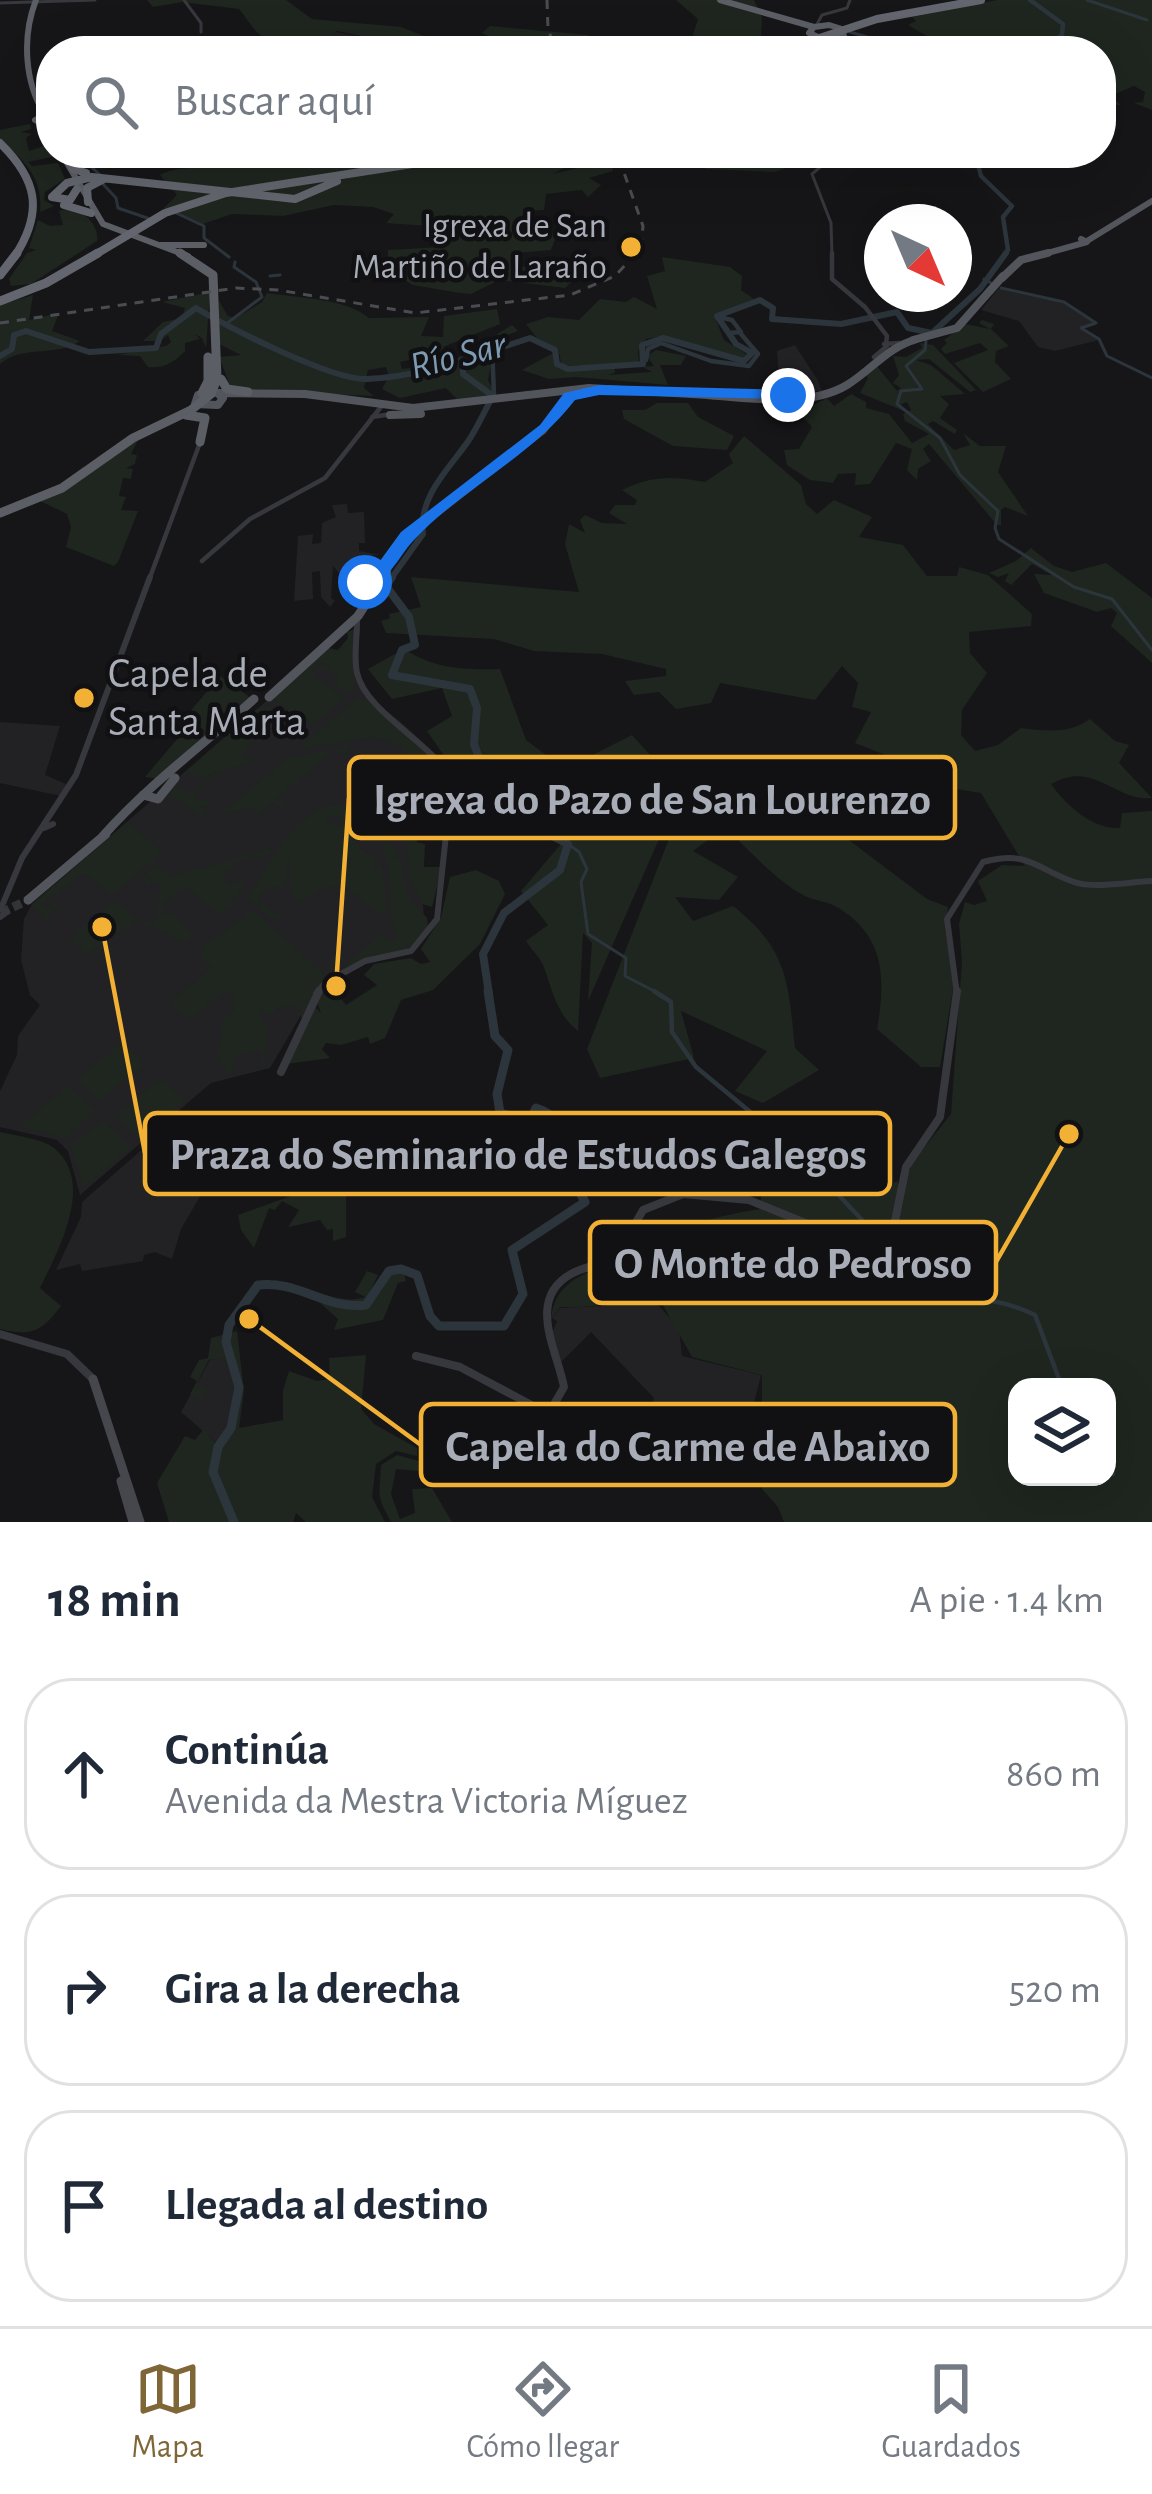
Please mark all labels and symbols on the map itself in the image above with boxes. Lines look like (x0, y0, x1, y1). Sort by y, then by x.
north arrow (864, 204, 972, 312)
place label: Igrexa de San Martiño de Laraño (352, 208, 607, 285)
marker: Igrexa de San Martiño de Laraño (618, 234, 644, 260)
water label: Río Sar (406, 325, 511, 387)
route end (761, 368, 815, 422)
route start (338, 555, 392, 609)
place label: Capela de Santa Marta (108, 653, 305, 743)
marker: Capela de Santa Marta (71, 685, 97, 711)
callout: Igrexa do Pazo de San Lourenzo (349, 757, 955, 838)
text: Igrexa do Pazo de San Lourenzo (373, 778, 931, 823)
callout: Praza do Seminario de Estudos Galegos (145, 1113, 890, 1194)
text: Praza do Seminario de Estudos Galegos (169, 1133, 867, 1178)
callout: O Monte do Pedroso (590, 1222, 996, 1303)
text: O Monte do Pedroso (614, 1242, 972, 1287)
callout: Capela do Carme de Abaixo (421, 1404, 955, 1485)
text: Capela do Carme de Abaixo (445, 1425, 931, 1470)

